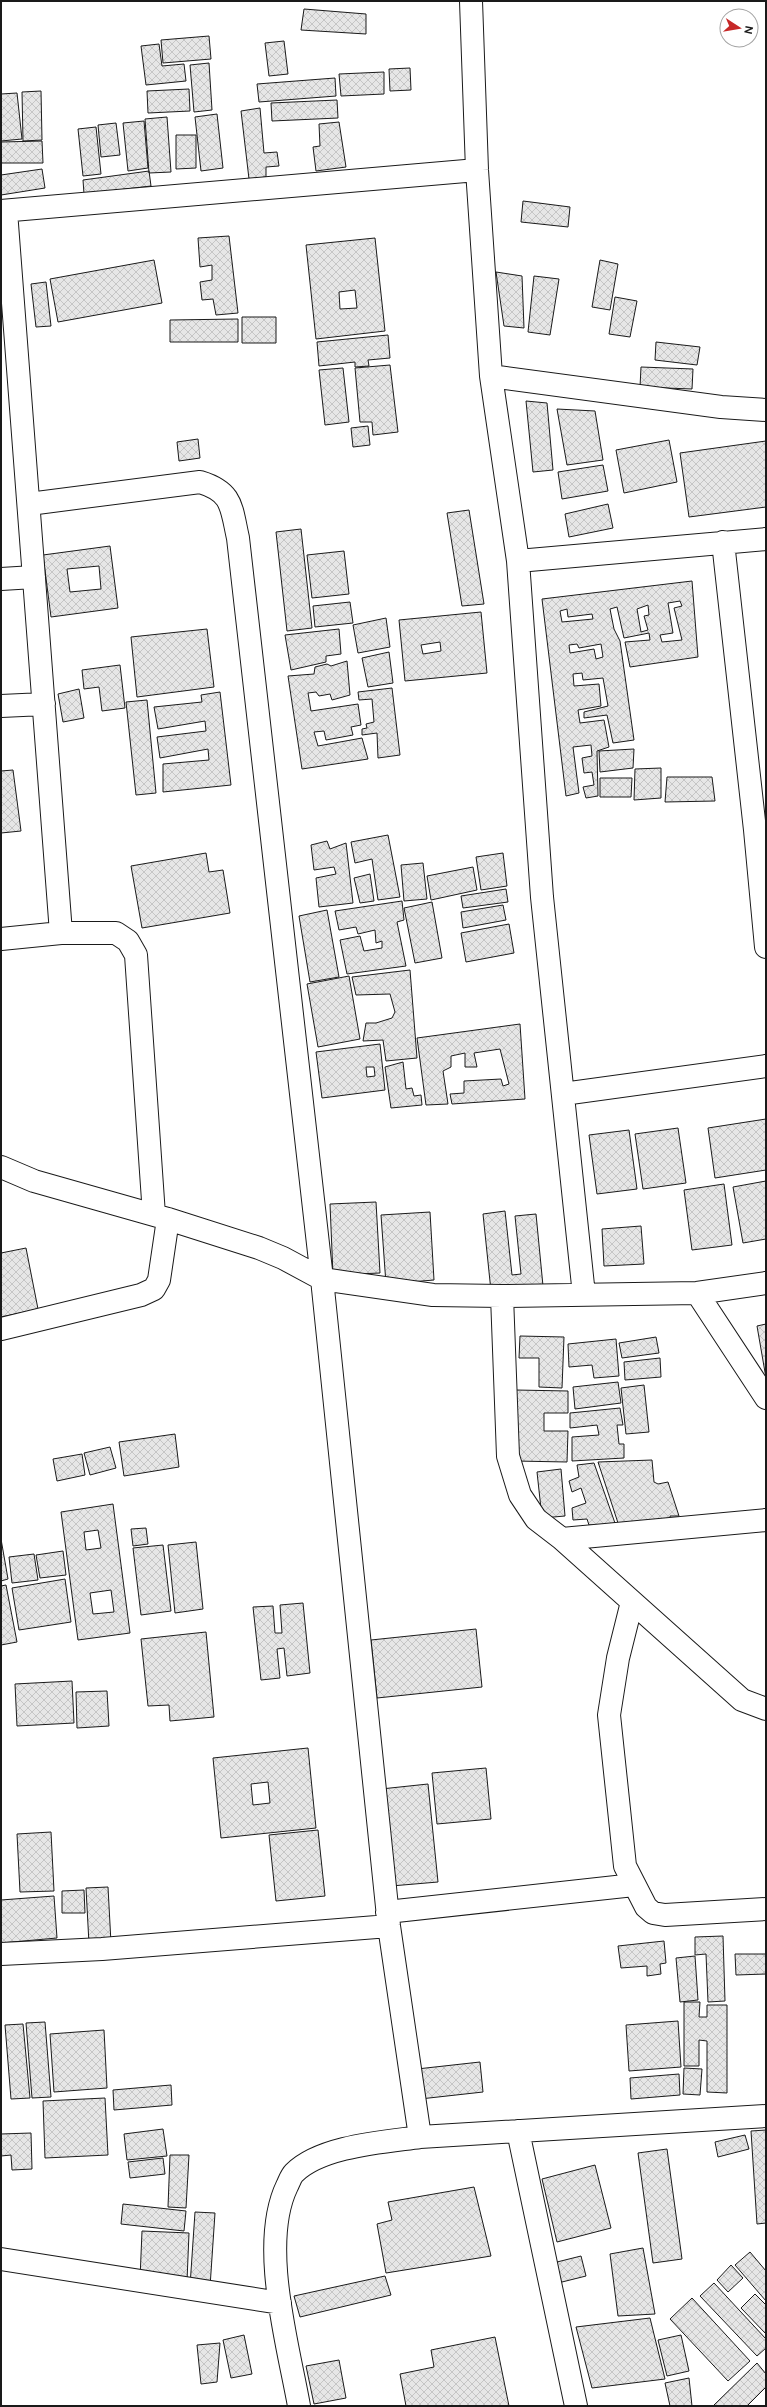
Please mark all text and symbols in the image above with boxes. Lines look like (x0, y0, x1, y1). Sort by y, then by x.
north arrow (719, 8, 759, 48)
text: N (741, 25, 756, 35)

